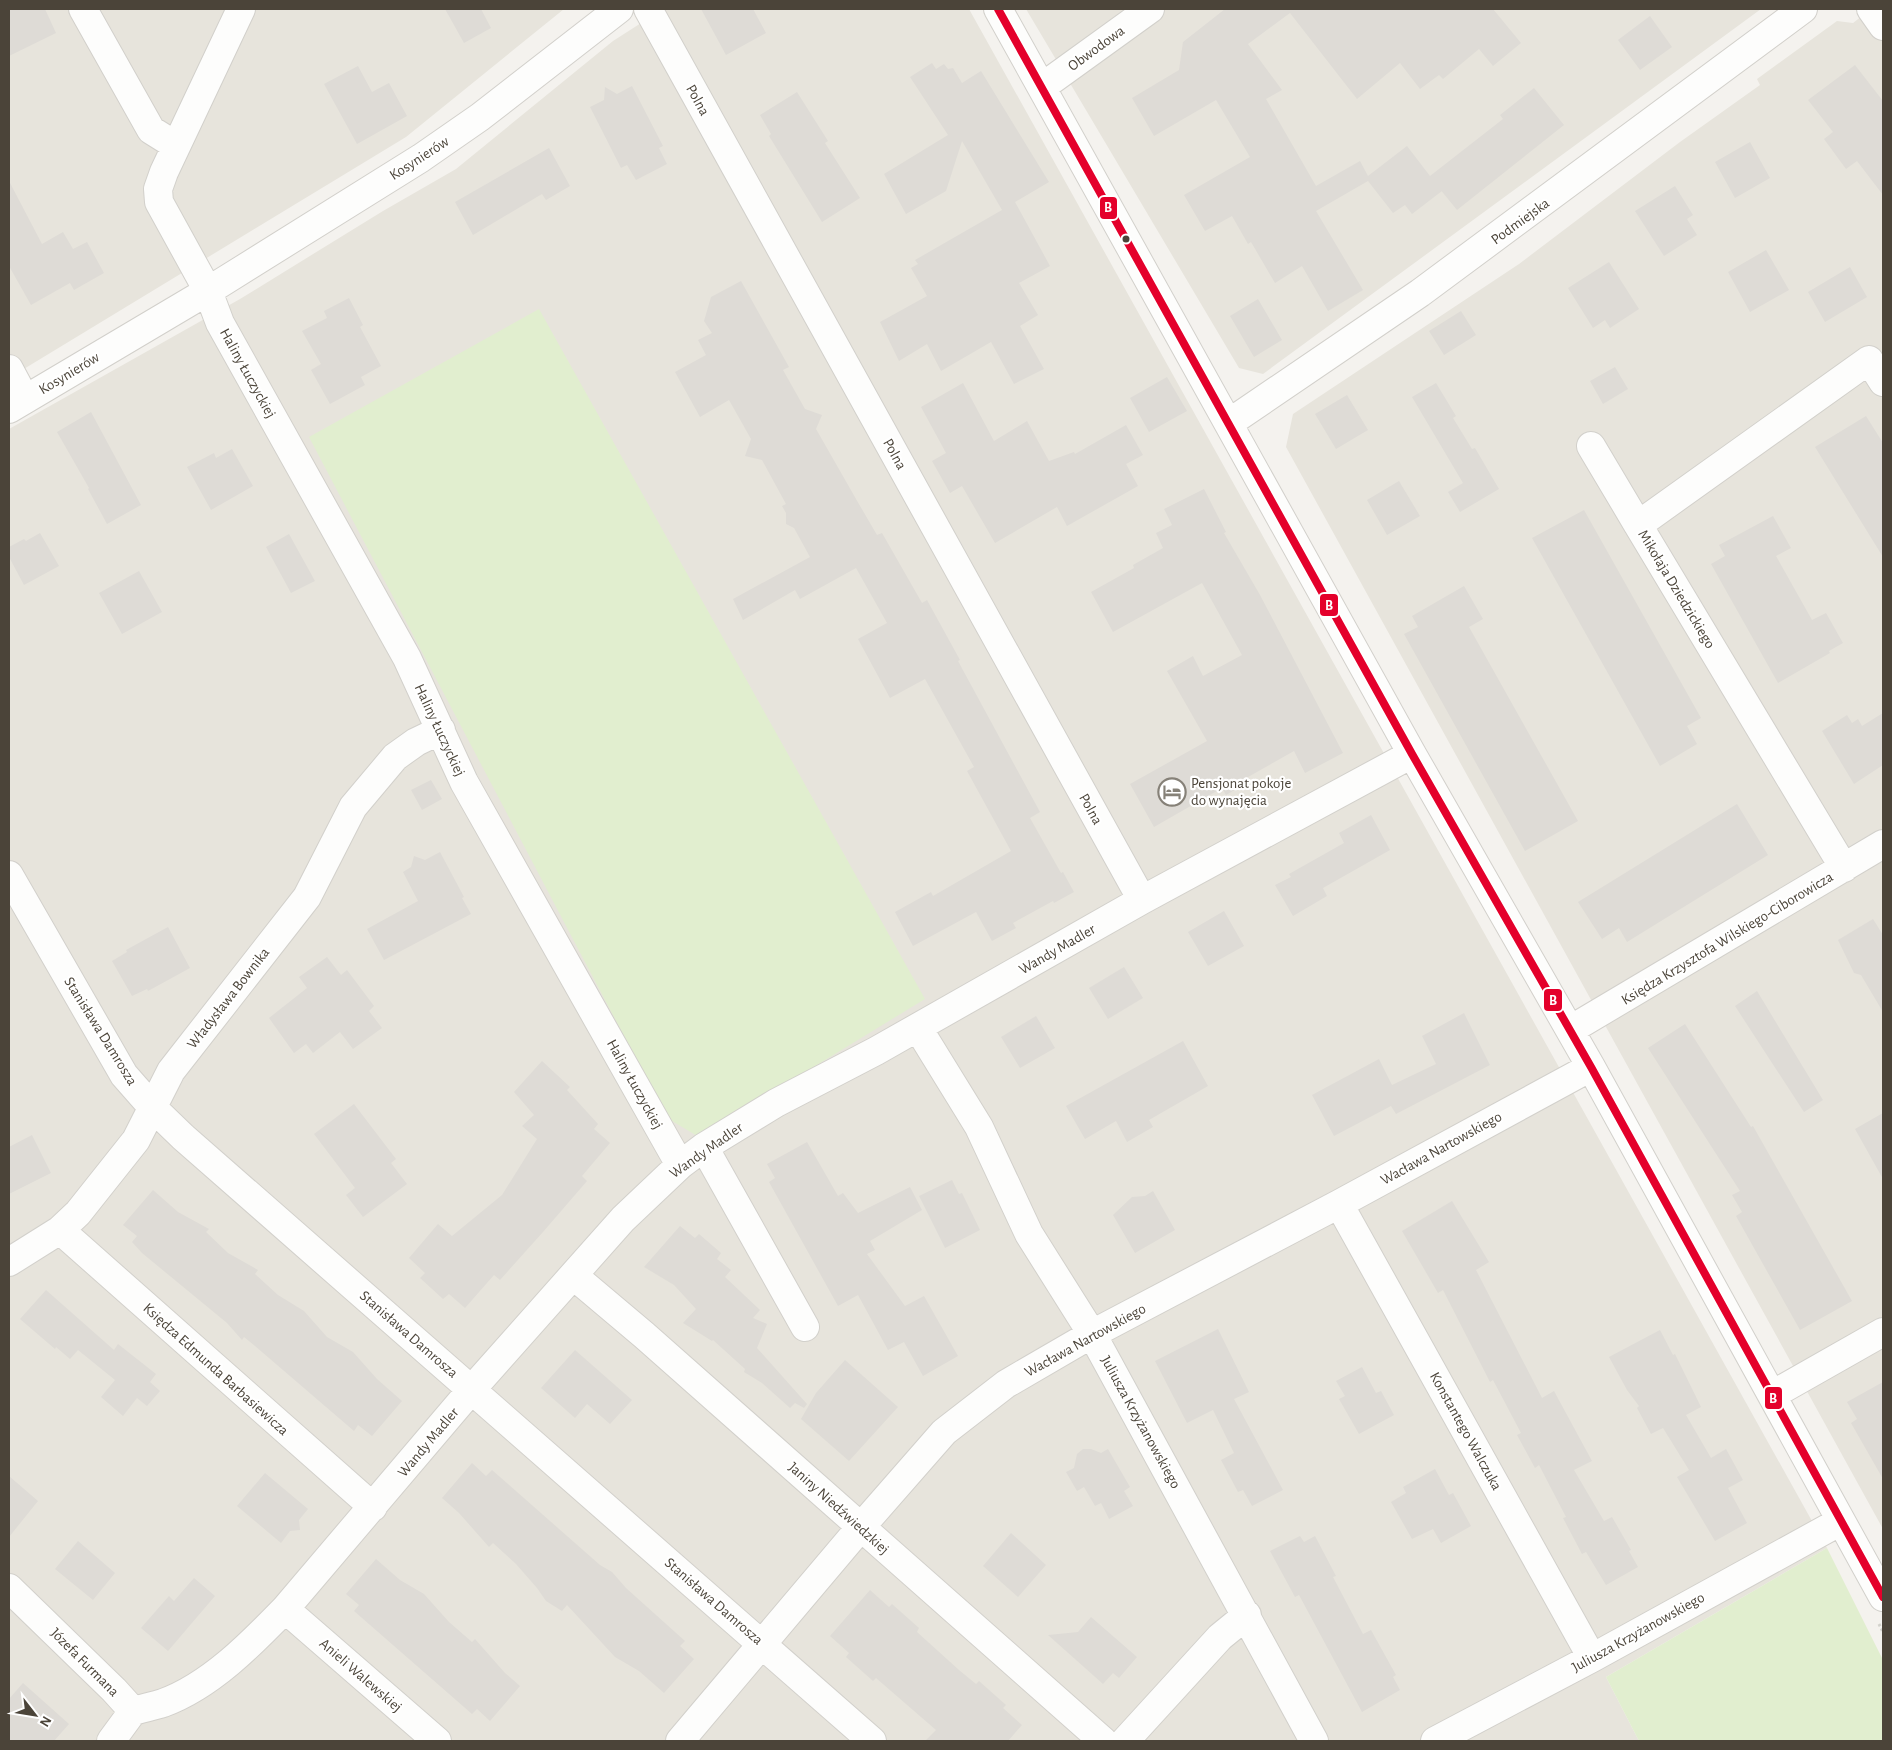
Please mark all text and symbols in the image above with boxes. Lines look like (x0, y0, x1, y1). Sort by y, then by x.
street label: Obwodowa (1065, 23, 1127, 74)
street label: Polna (683, 82, 712, 118)
street label: Kosynierów (387, 134, 452, 183)
street label: Podmiejska (1488, 195, 1552, 247)
line badge: B (1099, 196, 1118, 220)
text: B (1104, 201, 1112, 215)
unlabelled marker (1121, 234, 1131, 244)
street label: Haliny Łuczyckiej (217, 326, 278, 421)
street label: Kosynierów (36, 350, 102, 397)
street label: Polna (880, 436, 909, 472)
street label: Mikołaja Dziedzickiego (1635, 527, 1718, 651)
line badge: B (1319, 593, 1339, 617)
text: B (1325, 599, 1333, 613)
street label: Haliny Łuczyckiej (412, 682, 467, 779)
place label: Pensjonat pokoje do wynajęcia (1191, 776, 1291, 808)
hotel icon: Pensjonat pokoje do wynajęcia (1157, 777, 1187, 807)
street label: Polna (1076, 791, 1105, 827)
street label: Księdza Krzysztofa Wilskiego-Ciborowicza (1619, 869, 1836, 1008)
street label: Wandy Madler (1016, 921, 1098, 977)
street label: Władysława Bownika (184, 945, 272, 1052)
street label: Stanisława Damrosza (61, 974, 140, 1088)
line badge: B (1543, 988, 1563, 1012)
text: B (1549, 994, 1557, 1008)
street label: Haliny Łuczyckiej (604, 1037, 665, 1132)
street label: Wacława Nartowskiego (1378, 1109, 1504, 1188)
street label: Wandy Madler (667, 1120, 746, 1181)
street label: Stanisława Damrosza (357, 1288, 461, 1381)
street label: Księdza Edmunda Barbasiewicza (140, 1300, 291, 1438)
street label: Wacława Nartowskiego (1022, 1301, 1148, 1380)
street label: Juliusza Krzyżanowskiego (1098, 1353, 1183, 1491)
street label: Konstantego Walczuka (1427, 1370, 1504, 1493)
line badge: B (1764, 1386, 1783, 1410)
text: B (1769, 1392, 1777, 1406)
street label: Wandy Madler (395, 1405, 462, 1480)
street label: Janiny Niedźwiedzkiej (786, 1459, 892, 1557)
street label: Stanisława Damrosza (662, 1555, 766, 1648)
street label: Juliusza Krzyżanowskiego (1569, 1590, 1707, 1675)
street label: Józefa Furmana (48, 1625, 122, 1699)
street label: Anieli Walewskiej (317, 1636, 405, 1715)
north arrow (10, 1690, 60, 1740)
text: N (37, 1713, 54, 1729)

